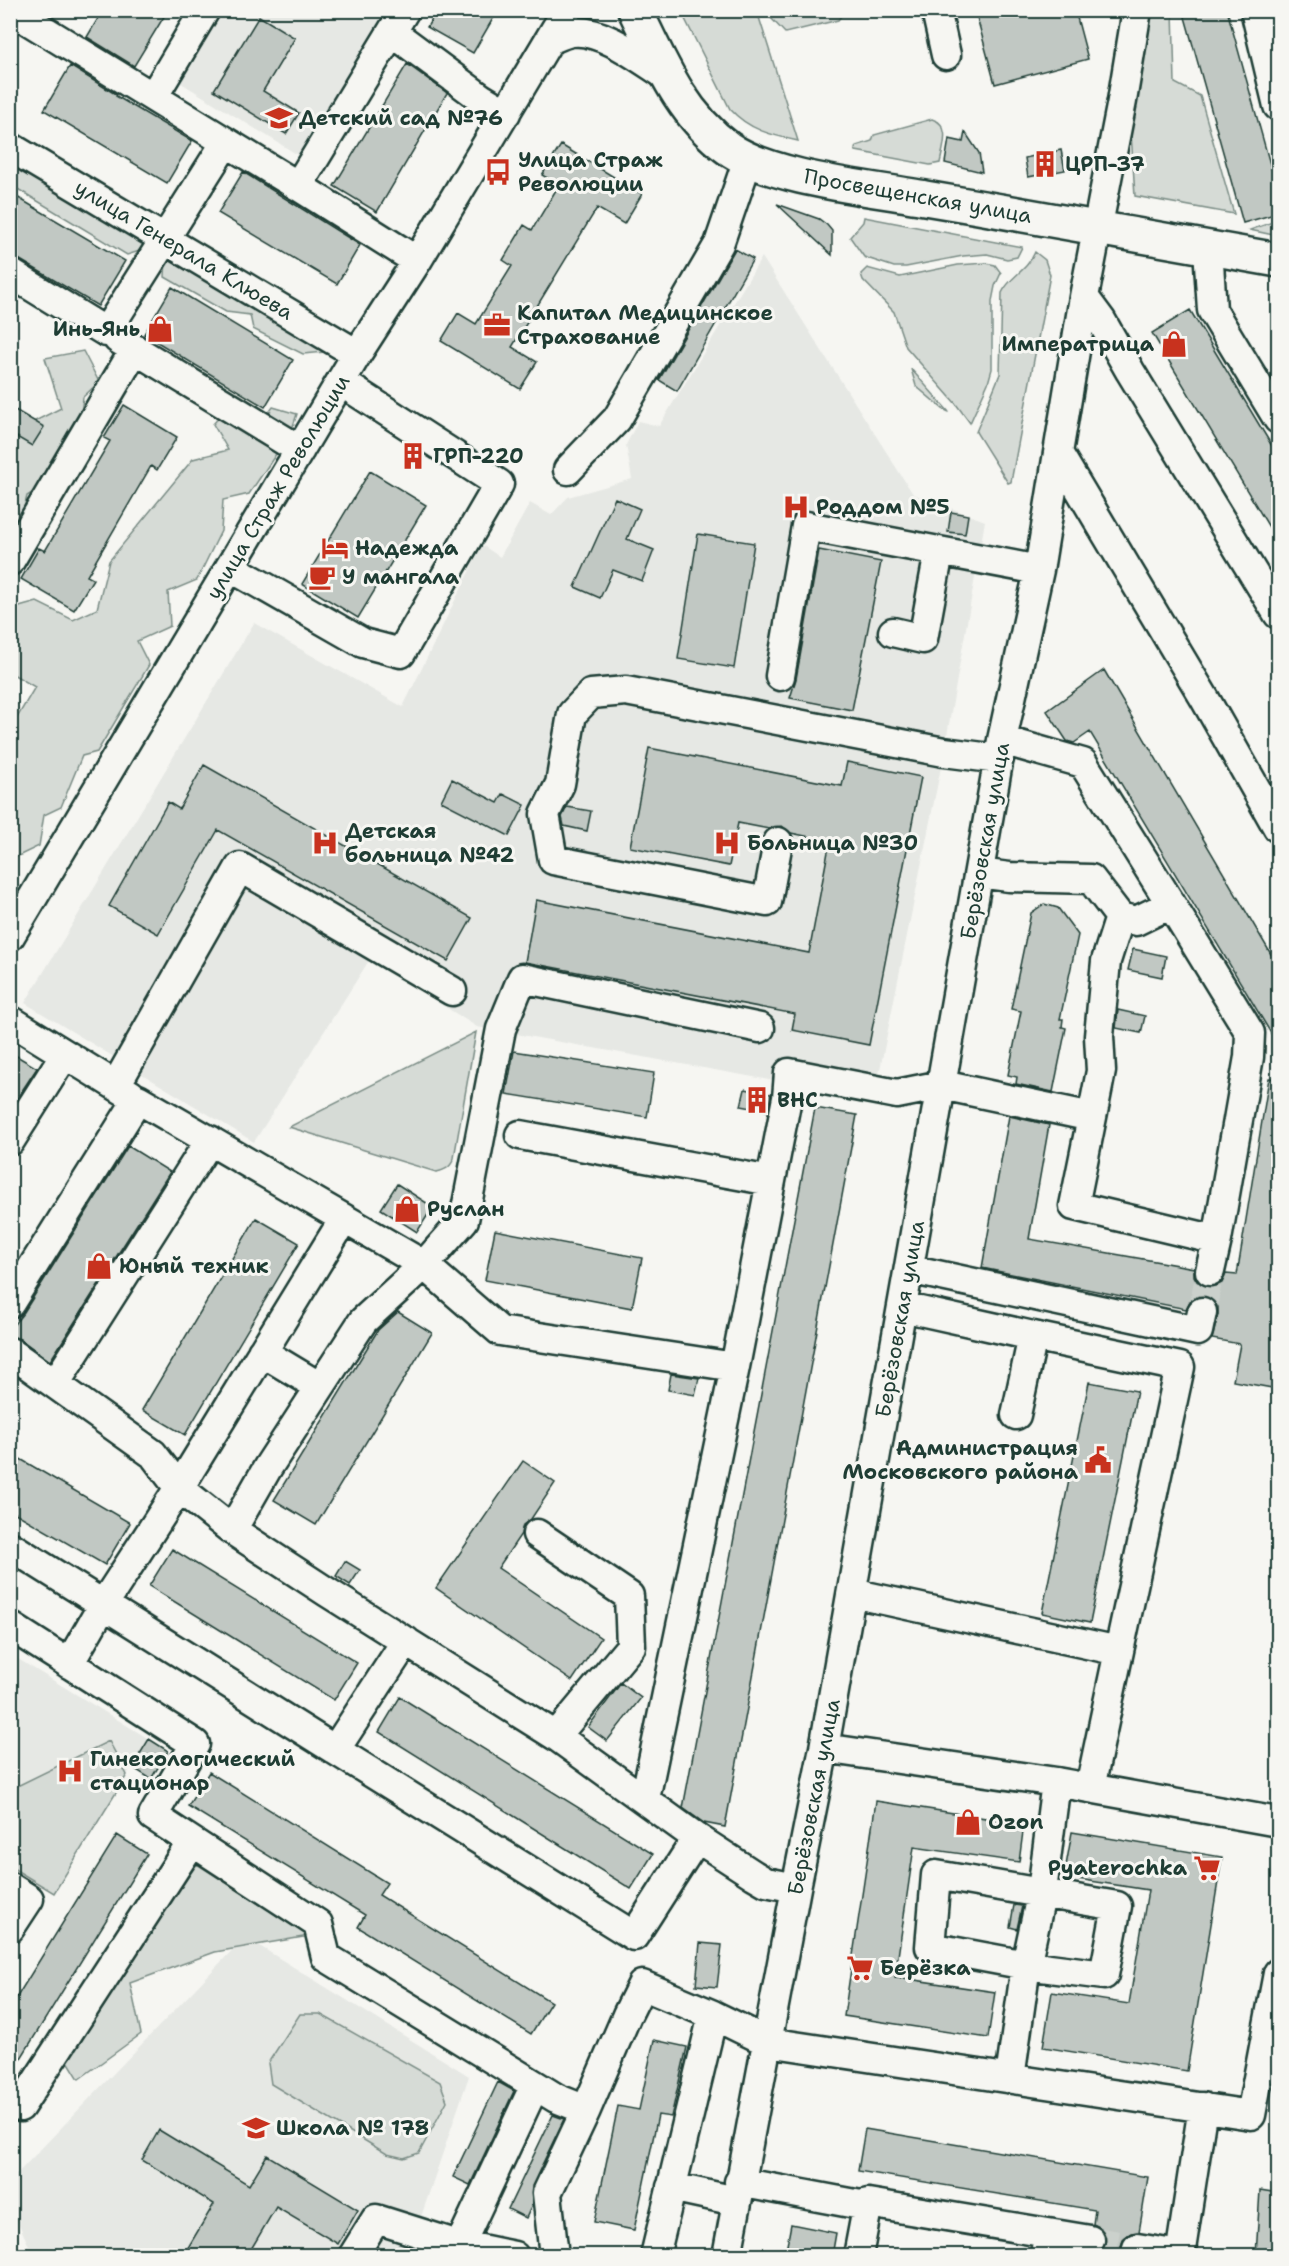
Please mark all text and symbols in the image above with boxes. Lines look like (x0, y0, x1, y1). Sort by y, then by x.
school or university icon: Детский сад №76 (264, 103, 294, 133)
place label: Детский сад №76 (299, 104, 503, 132)
place label: Улица Страж Революции (518, 146, 663, 198)
building icon: ЦРП-37 (1030, 149, 1060, 179)
place label: ЦРП-37 (1065, 150, 1145, 178)
bus stop icon: Улица Страж Революции (483, 157, 513, 187)
street label: Просвещенская улица (802, 162, 1034, 230)
street label: улица Генерала Клюева (69, 173, 299, 327)
place label: Капитал Медицинское Страхование (517, 299, 773, 351)
office icon: Капитал Медицинское Страхование (482, 310, 512, 340)
shop icon: Инь-Янь (145, 314, 175, 344)
place label: Инь-Янь (53, 315, 140, 343)
shop icon: Императрица (1159, 329, 1189, 359)
place label: Императрица (1001, 330, 1155, 358)
street label: улица Страж Революции (200, 369, 356, 605)
building icon: ГРП-220 (398, 441, 428, 471)
place label: ГРП-220 (433, 442, 524, 470)
hospital icon: Роддом №5 (781, 492, 811, 522)
place label: Роддом №5 (816, 493, 950, 521)
hotel icon: Надежда (320, 533, 350, 563)
place label: Надежда (355, 534, 459, 562)
cafe icon: У мангала (307, 562, 337, 592)
place label: У мангала (342, 563, 460, 591)
street label: Берёзовская улица (954, 740, 1016, 942)
place label: Детская больница №42 (345, 817, 515, 869)
hospital icon: Детская больница №42 (310, 828, 340, 858)
hospital icon: Больница №30 (712, 828, 742, 858)
place label: Больница №30 (747, 829, 918, 857)
building icon: ВНС (742, 1085, 772, 1115)
place label: ВНС (777, 1086, 818, 1114)
shop icon: Руслан (392, 1194, 422, 1224)
place label: Руслан (427, 1195, 505, 1223)
street label: Берёзовская улица (869, 1218, 931, 1420)
shop icon: Юный техник (84, 1251, 114, 1281)
place label: Юный техник (119, 1252, 269, 1280)
place label: Администрация Московского района (842, 1434, 1079, 1486)
public building icon: Администрация Московского района (1083, 1445, 1113, 1475)
street label: Берёзовская улица (781, 1696, 847, 1898)
place label: Гинекологический стационар (90, 1745, 296, 1797)
hospital icon: Гинекологический стационар (55, 1756, 85, 1786)
shop icon: Ozon (953, 1807, 983, 1837)
place label: Ozon (988, 1808, 1043, 1836)
supermarket icon: Pyaterochka (1192, 1853, 1222, 1883)
place label: Pyaterochka (1048, 1854, 1188, 1882)
supermarket icon: Берёзка (845, 1953, 875, 1983)
place label: Берёзка (880, 1954, 971, 1982)
school or university icon: Школа № 178 (241, 2113, 271, 2143)
place label: Школа № 178 (276, 2114, 429, 2142)

